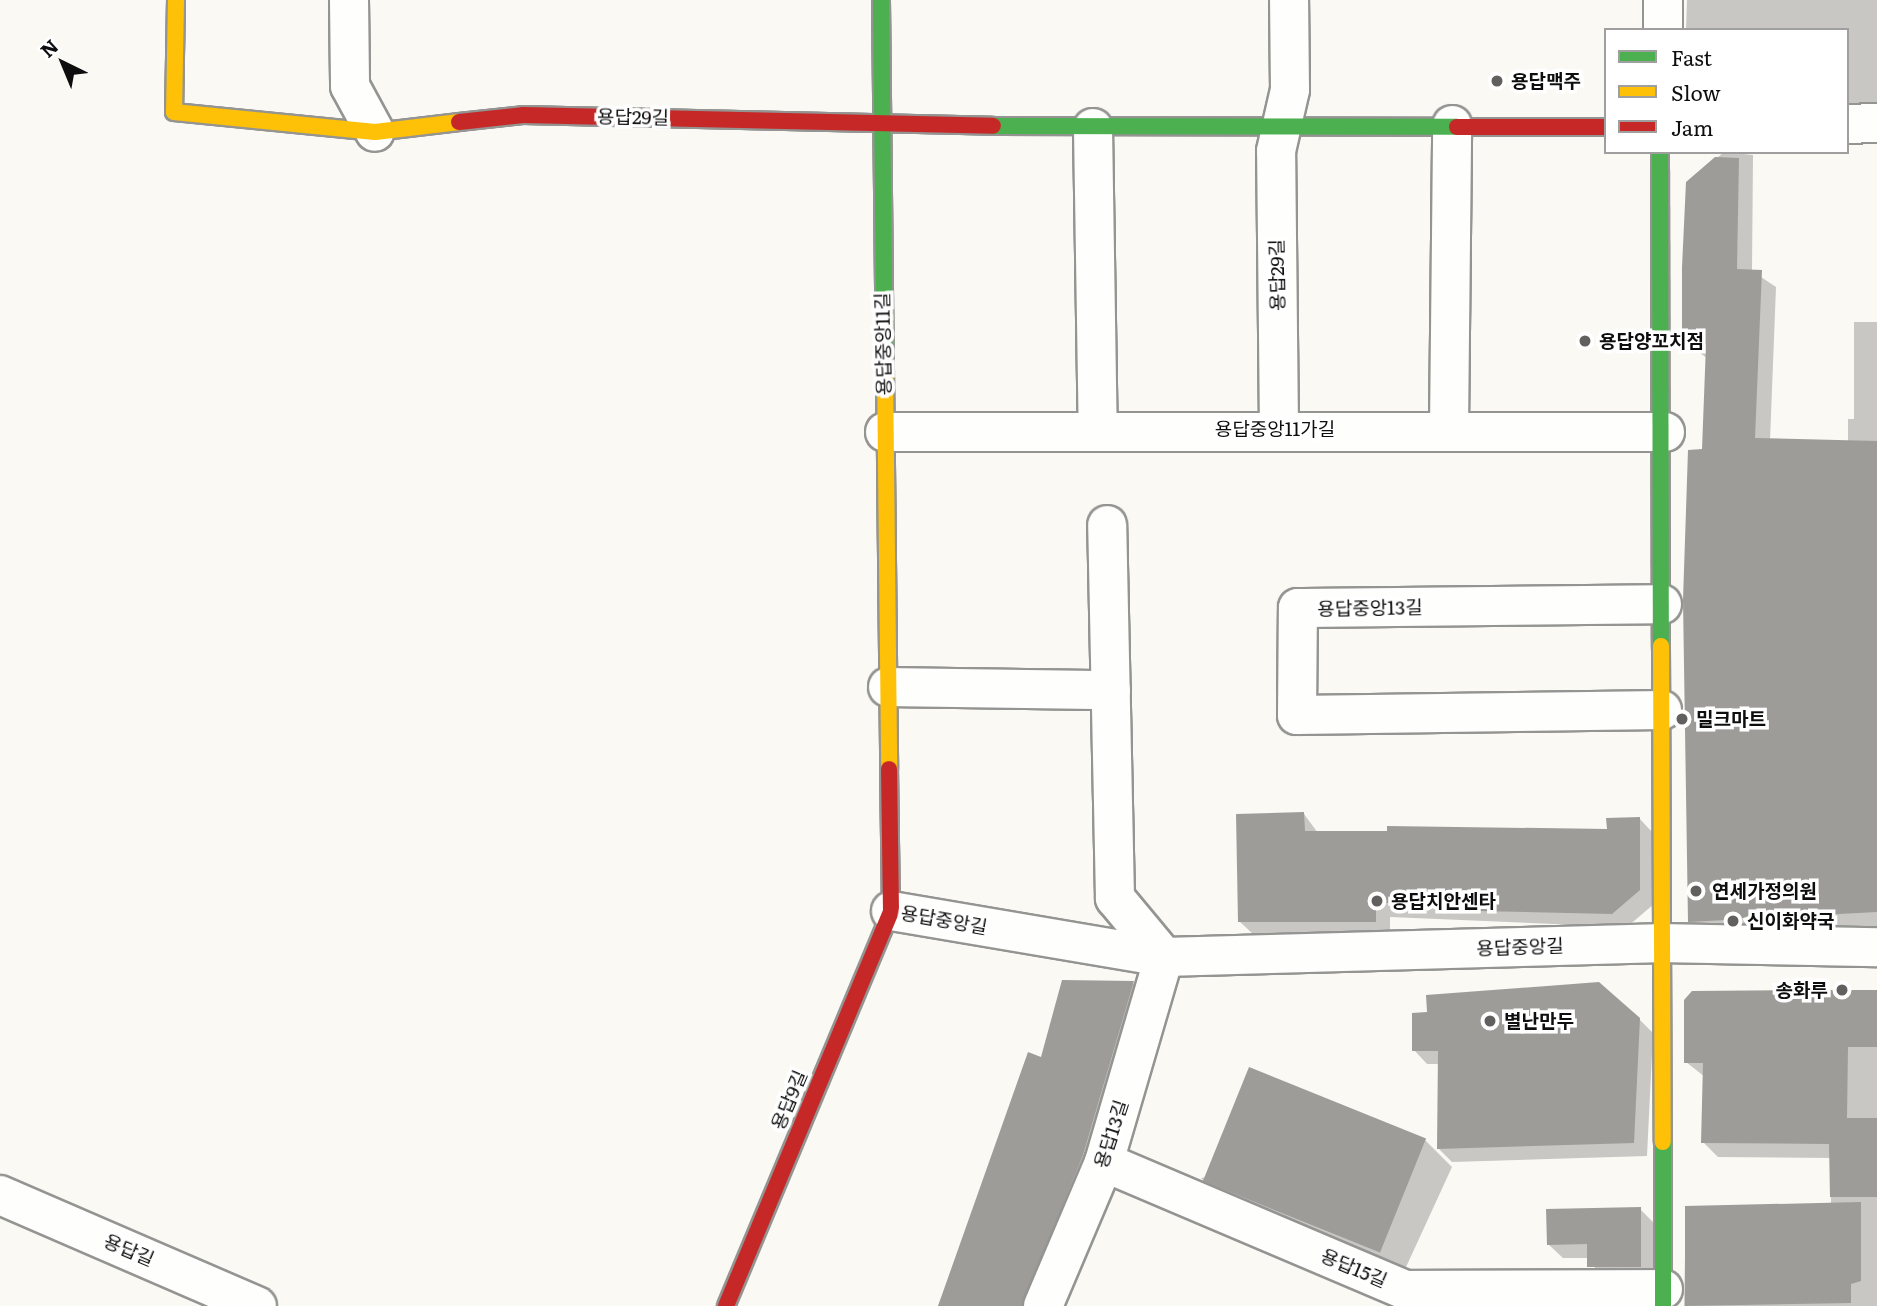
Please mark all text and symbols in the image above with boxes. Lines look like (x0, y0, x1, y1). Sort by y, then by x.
north arrow (28, 28, 98, 98)
legend (1604, 28, 1849, 154)
text: N (33, 32, 64, 63)
text: Fast (1671, 41, 1712, 72)
place label: 용답맥주 (1511, 70, 1581, 92)
marker: 용답맥주 (1489, 73, 1505, 89)
text: Slow (1671, 76, 1721, 107)
street label: 용답29길 (597, 105, 669, 129)
text: Jam (1671, 111, 1713, 142)
street label: 용답29길 (1265, 239, 1289, 311)
street label: 용답중앙11길 (871, 292, 895, 396)
place label: 용답양꼬치점 (1599, 330, 1704, 352)
marker: 용답양꼬치점 (1577, 333, 1593, 349)
street label: 용답중앙11가길 (1215, 418, 1335, 440)
street label: 용답중앙13길 (1317, 596, 1423, 620)
place label: 밀크마트 (1696, 708, 1766, 730)
marker: 밀크마트 (1674, 711, 1690, 727)
place label: 연세가정의원 (1712, 880, 1817, 902)
marker: 연세가정의원 (1686, 881, 1706, 901)
place label: 용답치안센타 (1391, 890, 1496, 912)
marker: 용답치안센타 (1369, 893, 1385, 909)
street label: 용답중앙길 (899, 901, 989, 939)
place label: 신이화약국 (1747, 910, 1834, 932)
marker: 신이화약국 (1725, 913, 1741, 929)
street label: 용답중앙길 (1476, 934, 1564, 960)
place label: 송화루 (1776, 979, 1828, 1001)
marker: 송화루 (1834, 982, 1850, 998)
place label: 별난만두 (1504, 1010, 1574, 1032)
marker: 별난만두 (1482, 1013, 1498, 1029)
street label: 용답9길 (766, 1067, 812, 1133)
street label: 용답13길 (1089, 1097, 1133, 1171)
street label: 용답길 (100, 1229, 158, 1271)
street label: 용답15길 (1317, 1244, 1391, 1292)

